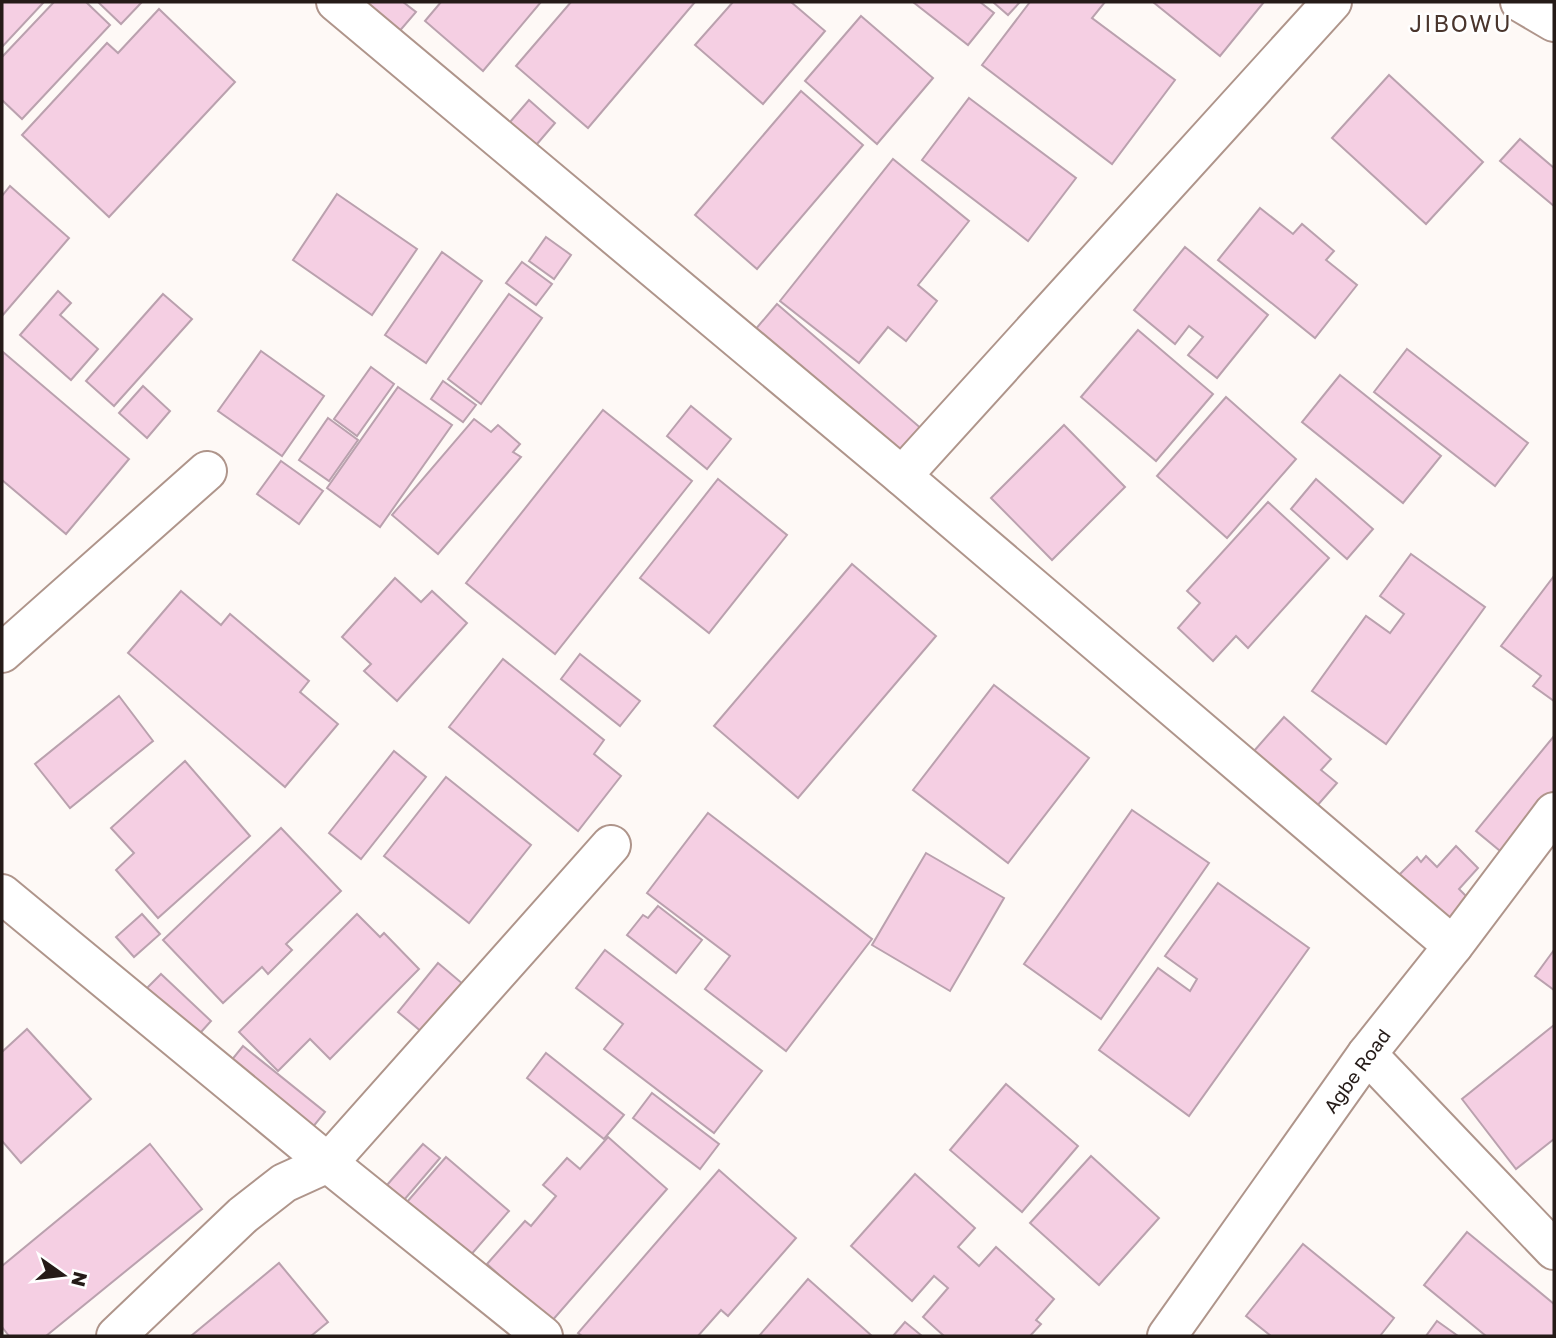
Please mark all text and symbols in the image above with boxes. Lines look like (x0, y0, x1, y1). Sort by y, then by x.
district label: JIBOWU (1410, 9, 1512, 37)
street label: Agbe Road (1318, 1024, 1395, 1117)
north arrow (28, 1240, 98, 1310)
text: N (67, 1269, 93, 1289)

